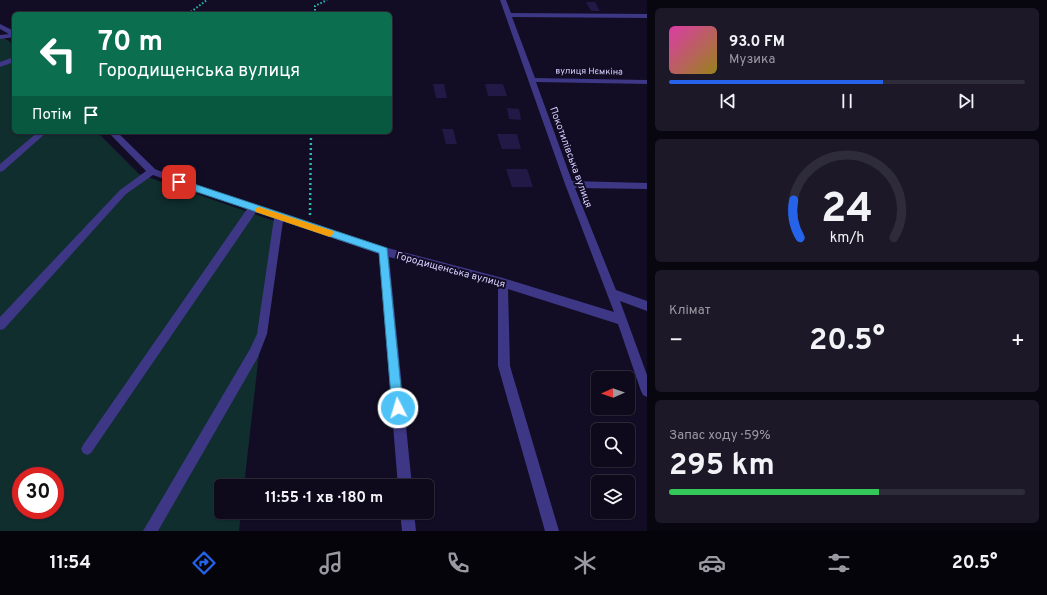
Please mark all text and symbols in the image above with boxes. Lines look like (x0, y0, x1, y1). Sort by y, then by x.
text: 70 m (98, 25, 163, 61)
icon: left (32, 28, 84, 80)
text: 93.0 FM (729, 33, 785, 52)
text: Музика (729, 52, 775, 68)
text: Городищенська вулиця (98, 60, 300, 83)
street label: вулиця Нємкіна (555, 65, 623, 78)
icon: previous (717, 90, 739, 112)
icon: pause (836, 90, 858, 112)
icon: next (955, 90, 977, 112)
icon: arrive (80, 104, 102, 126)
street label: Покотилівська вулиця (546, 105, 595, 210)
text: Потім (32, 106, 72, 125)
pin (162, 165, 196, 199)
icon: arrive (168, 171, 190, 193)
text: 24 (821, 184, 873, 237)
text: km/h (830, 229, 864, 247)
street label: Городищенська вулиця (395, 250, 507, 291)
text: Клімат (669, 303, 711, 319)
text: 20.5° (809, 323, 885, 360)
text: − (669, 328, 683, 355)
text: + (1011, 328, 1025, 355)
north arrow (591, 371, 635, 415)
map controls (591, 371, 635, 519)
position arrow (377, 387, 419, 429)
button: search (591, 423, 635, 467)
text: Запас ходу · 59% (669, 428, 771, 444)
text: 295 km (669, 448, 775, 485)
speed limit sign: 30 (12, 467, 64, 519)
button: layers (591, 475, 635, 519)
text: 11:55 · 1 хв · 180 m (265, 489, 383, 508)
icon: directions (190, 549, 218, 577)
icon: music (317, 549, 345, 577)
icon: phone (444, 549, 472, 577)
icon: climate (571, 549, 599, 577)
icon: car (698, 549, 726, 577)
icon: filters (825, 549, 853, 577)
text: 11:54 (49, 552, 91, 575)
text: 20.5° (952, 552, 997, 575)

